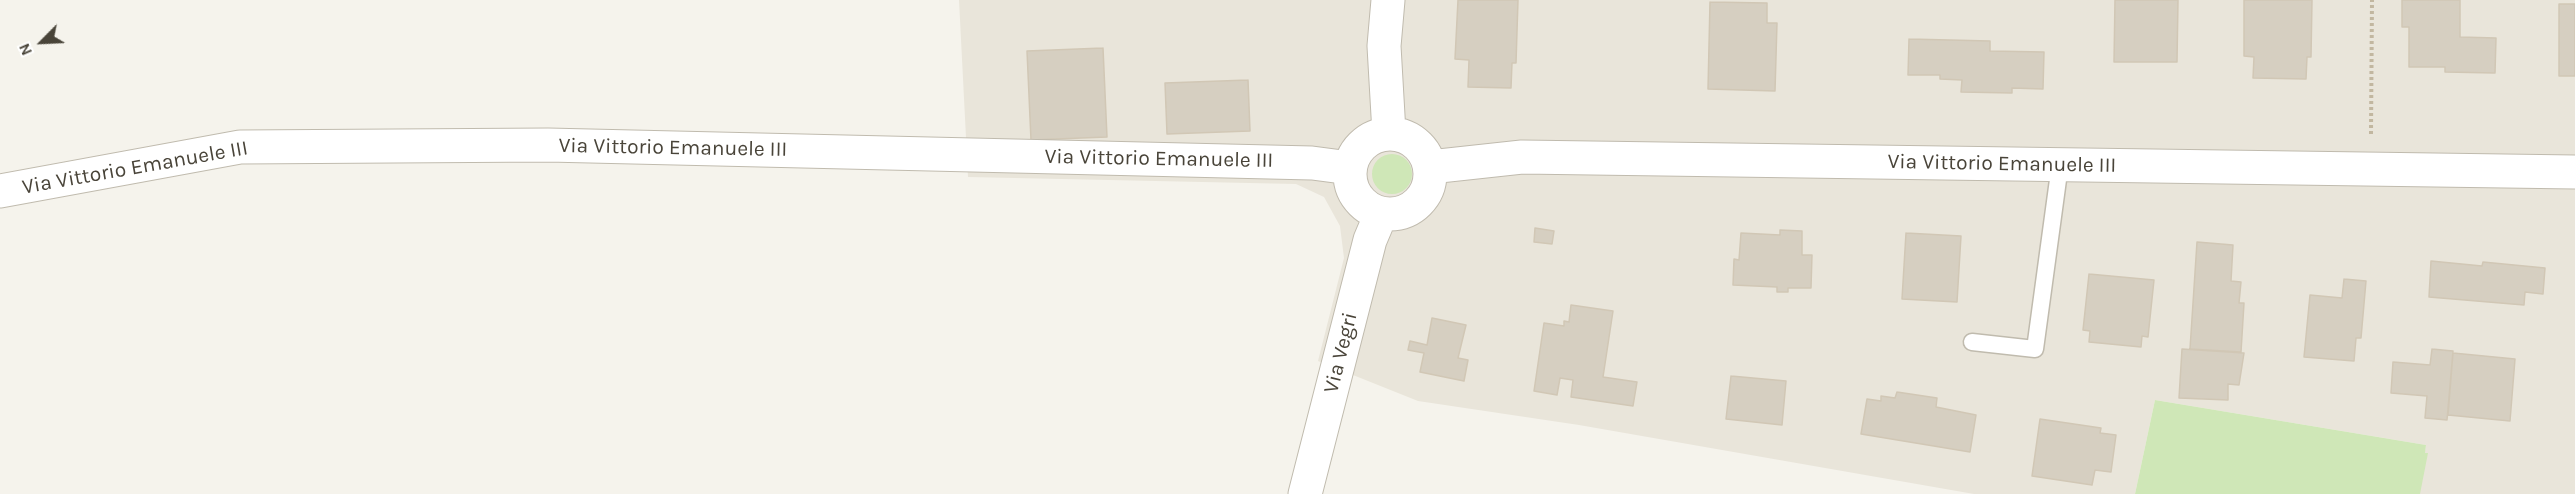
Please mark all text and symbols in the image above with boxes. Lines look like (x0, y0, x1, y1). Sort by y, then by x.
north arrow (12, 12, 72, 72)
text: N (14, 40, 36, 59)
street label: Via Vittorio Emanuele III (558, 133, 788, 163)
street label: Via Vittorio Emanuele III (20, 136, 250, 200)
street label: Via Vittorio Emanuele III (1044, 144, 1274, 174)
street label: Via Vittorio Emanuele III (1887, 149, 2117, 179)
street label: Via Vegri (1319, 310, 1363, 396)

